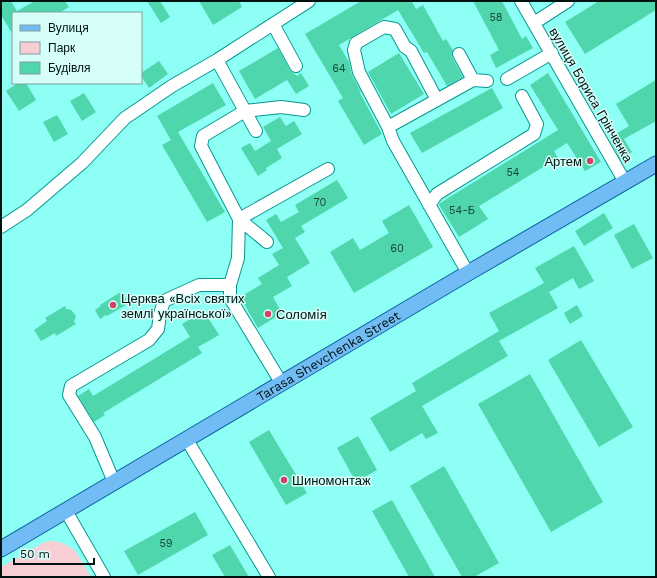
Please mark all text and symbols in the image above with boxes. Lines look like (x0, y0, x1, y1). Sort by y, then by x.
house number: 58 (489, 11, 503, 24)
legend (12, 12, 142, 84)
text: Вулиця (48, 21, 89, 35)
street label: вулиця Бориса Грінченка (546, 25, 636, 166)
text: Парк (48, 41, 76, 55)
text: Будівля (48, 61, 90, 75)
house number: 64 (332, 62, 346, 75)
place label: Артем (544, 154, 582, 169)
marker: Артем (585, 156, 595, 166)
house number: 54 (506, 166, 520, 179)
house number: 70 (314, 196, 327, 209)
house number: 54-Б (449, 204, 475, 217)
house number: 60 (390, 242, 404, 255)
place label: Церква «Всіх святих землі української» (121, 291, 245, 321)
marker: Церква «Всіх святих землі української» (108, 300, 118, 310)
street label: Tarasa Shevchenka Street (254, 307, 403, 404)
place label: Соломiя (276, 307, 327, 322)
marker: Соломiя (263, 309, 273, 319)
place label: Шиномонтаж (292, 473, 371, 488)
marker: Шиномонтаж (279, 475, 289, 485)
house number: 59 (159, 537, 173, 550)
scale bar (14, 540, 94, 566)
text: 50 m (20, 547, 50, 561)

